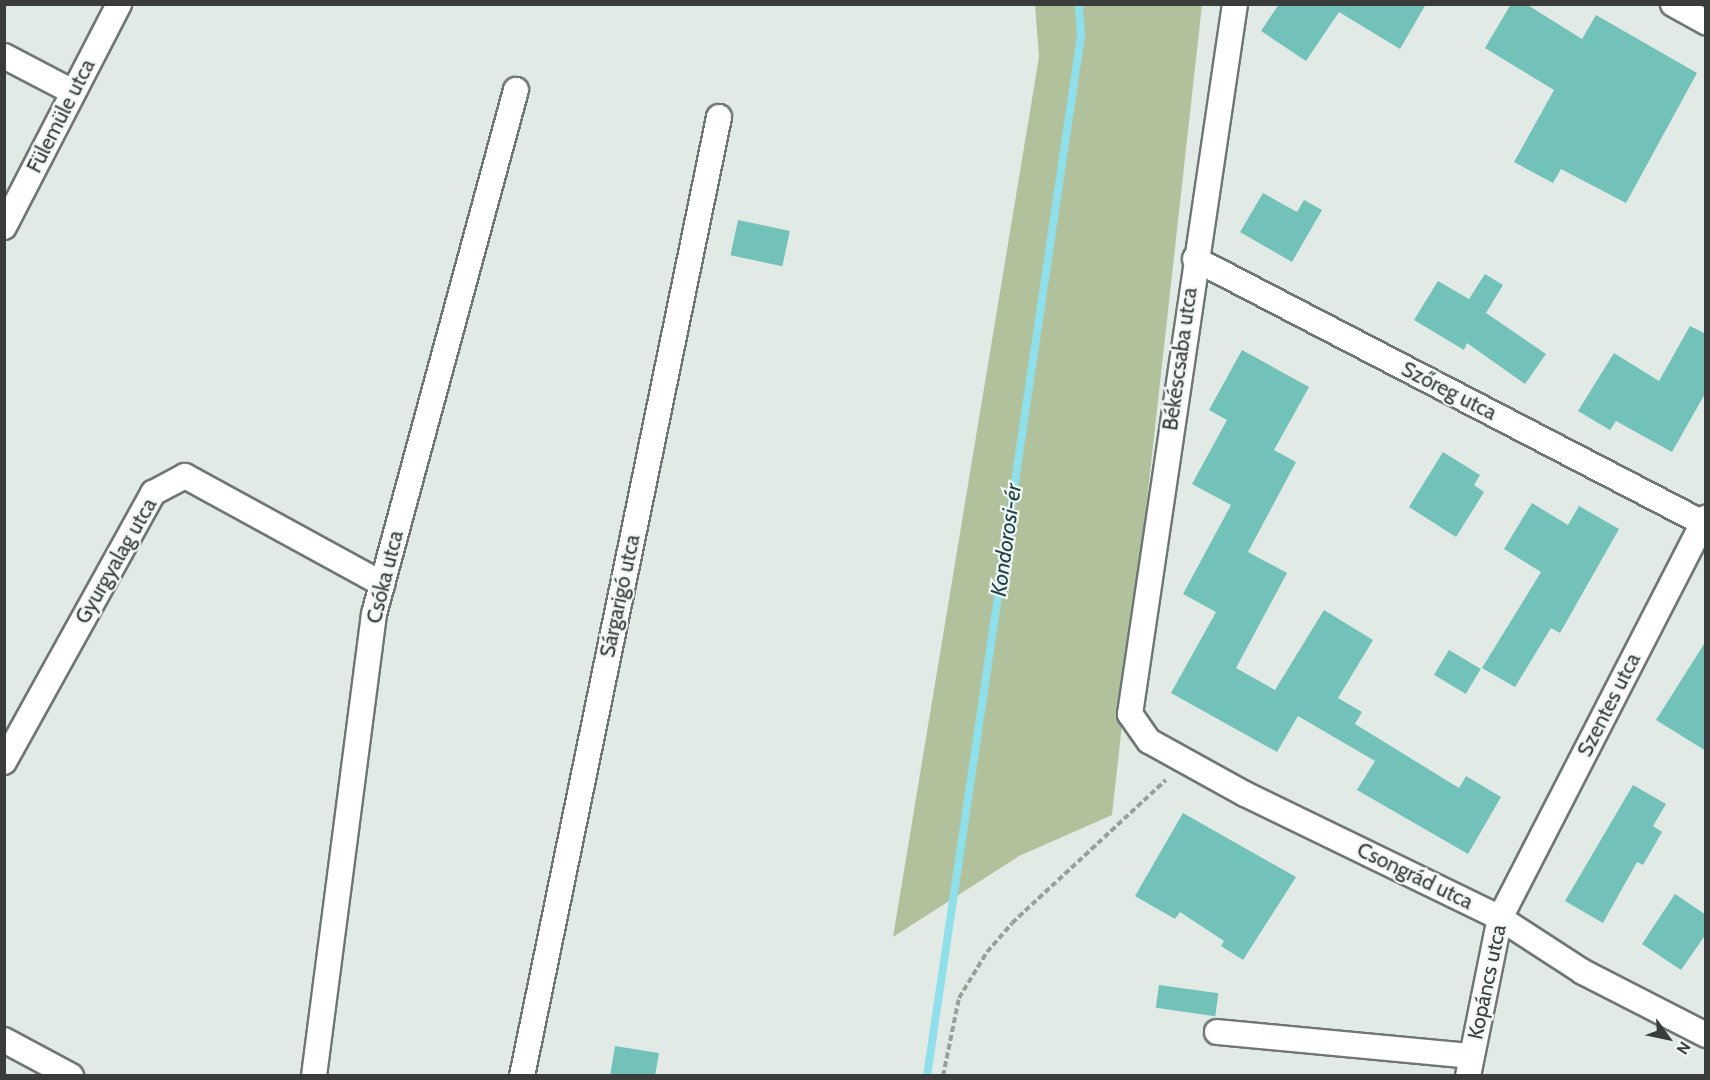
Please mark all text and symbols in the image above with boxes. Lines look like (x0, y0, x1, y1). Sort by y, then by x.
street label: Fülemüle utca (22, 55, 100, 177)
street label: Békéscsaba utca (1157, 286, 1203, 432)
street label: Szőreg utca (1397, 356, 1501, 426)
water label: Kondorosi-ér (985, 482, 1027, 598)
street label: Gyurgyalag utca (70, 494, 162, 628)
street label: Csóka utca (361, 528, 409, 626)
street label: Sárgarigó utca (595, 532, 645, 660)
street label: Szentes utca (1572, 649, 1646, 761)
street label: Csongrád utca (1353, 837, 1477, 915)
street label: Kopáncs utca (1463, 922, 1511, 1042)
north arrow (1638, 1008, 1698, 1068)
text: N (1672, 1038, 1695, 1058)

